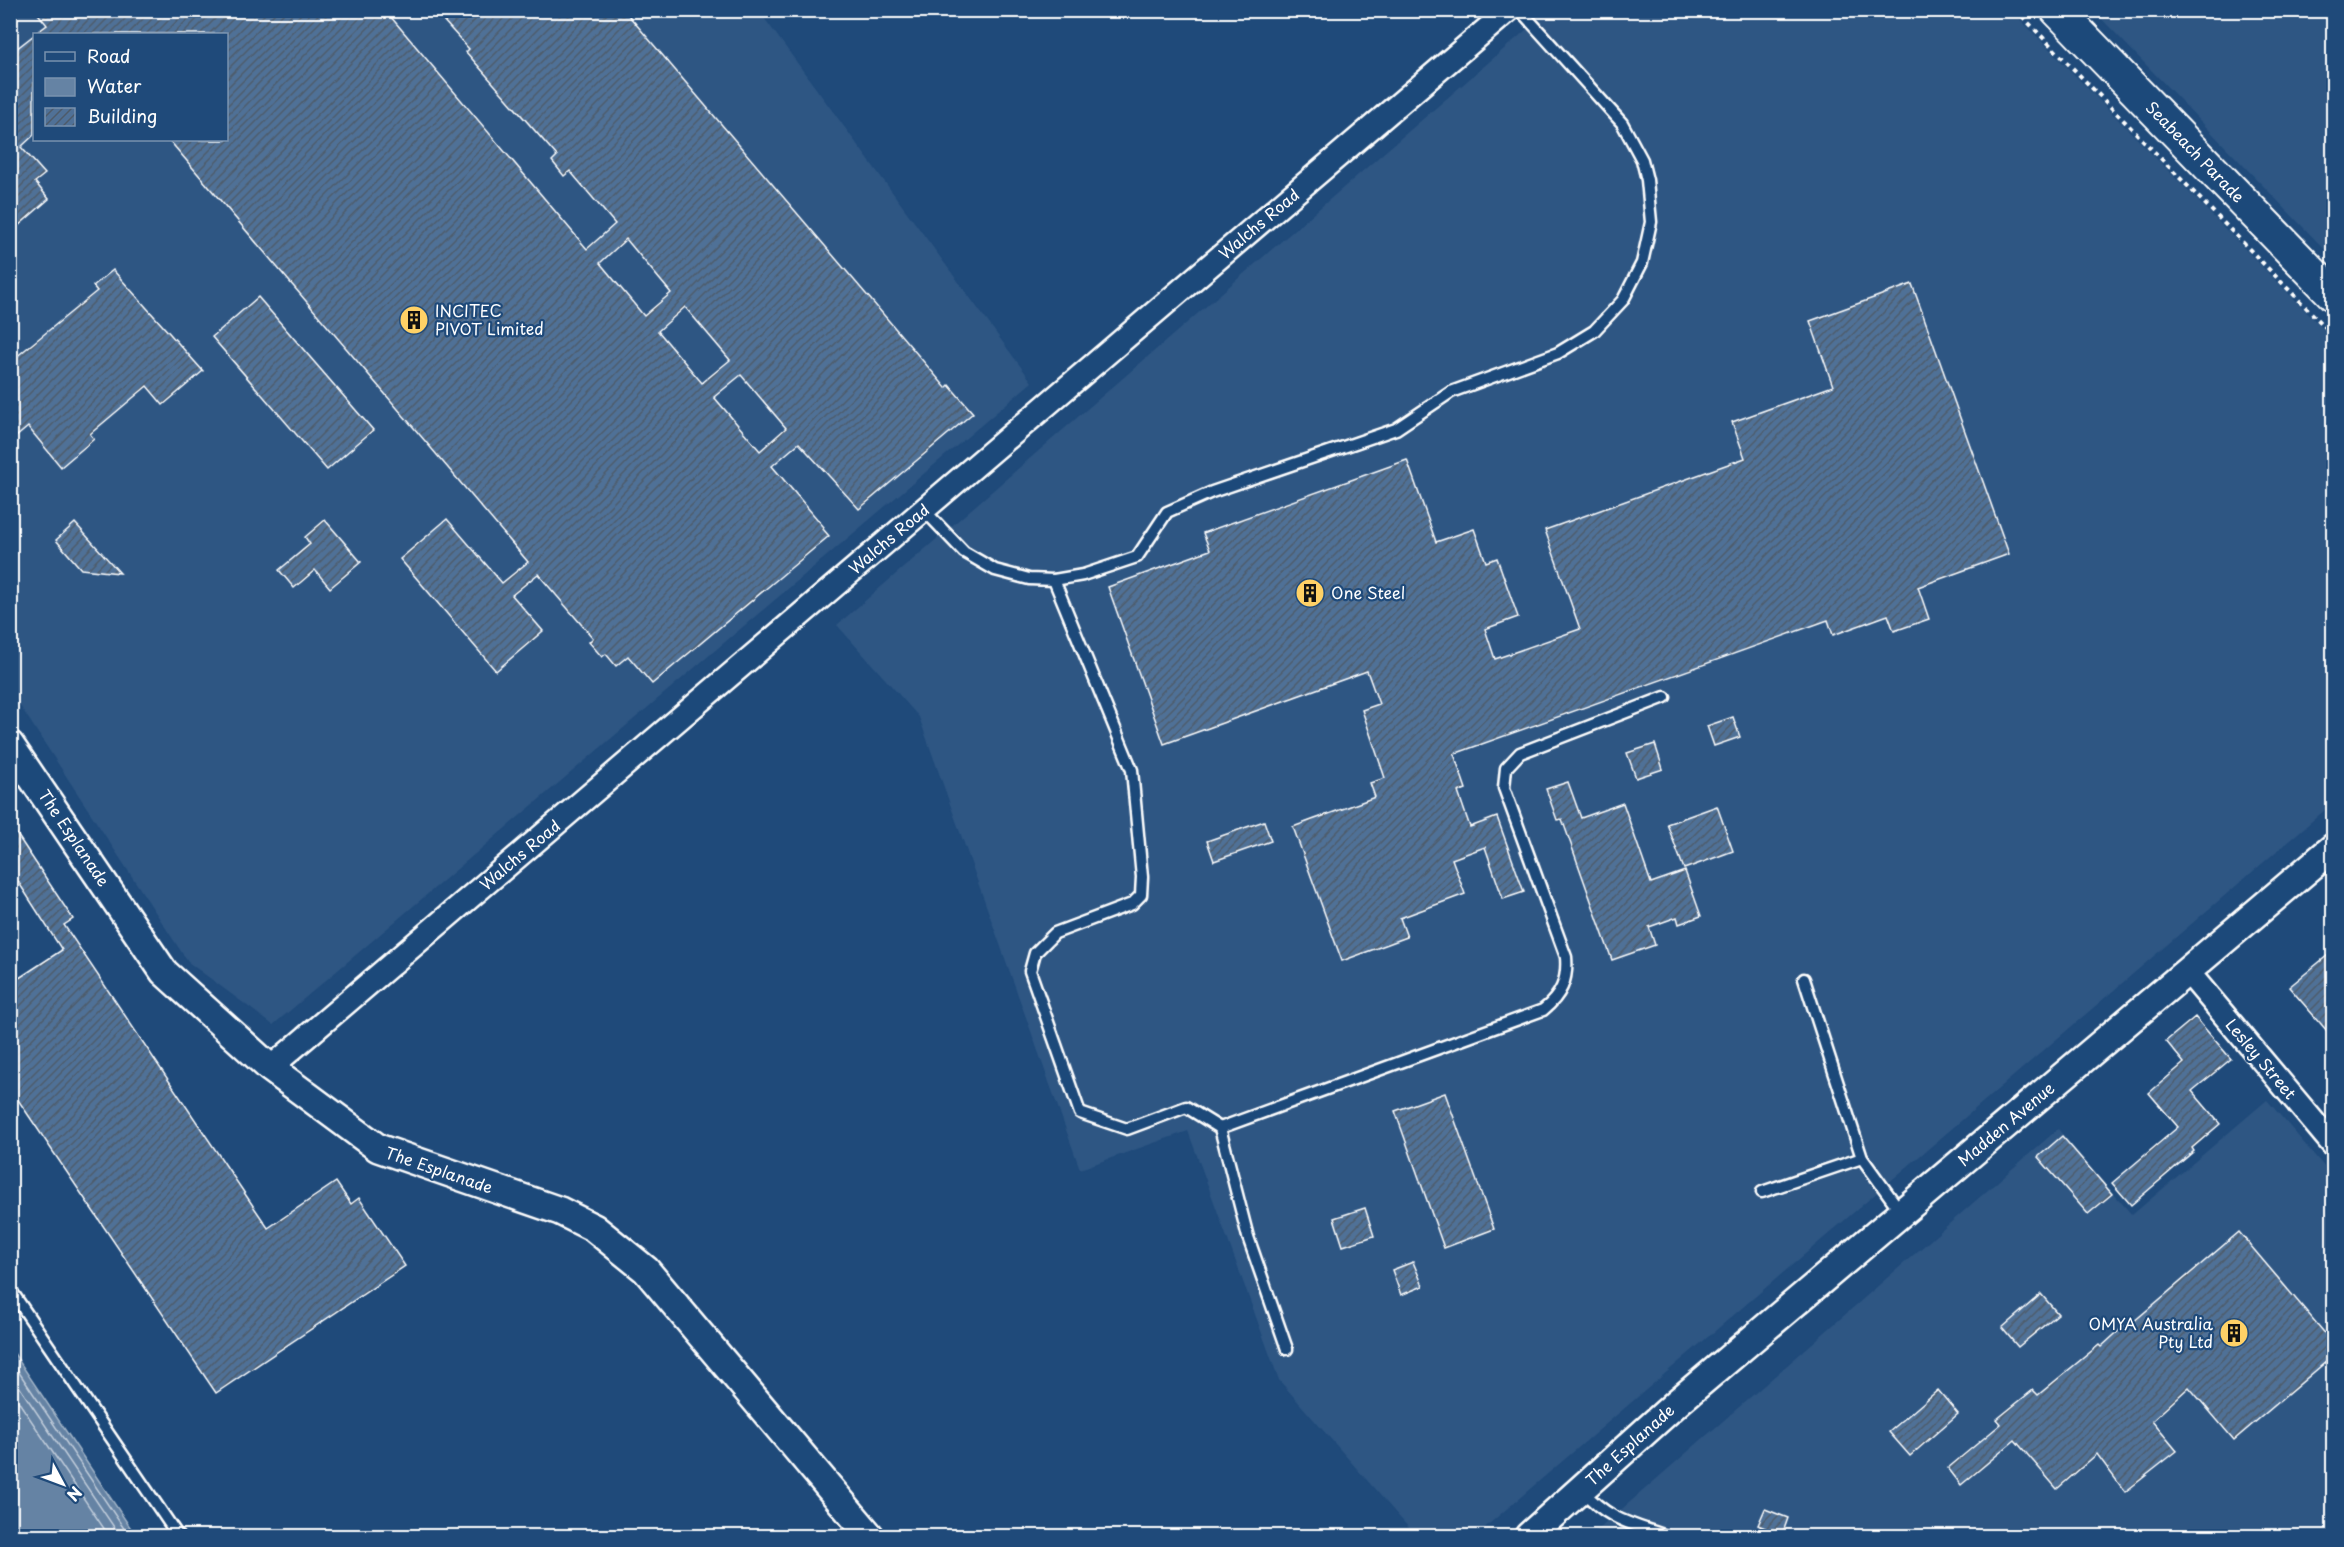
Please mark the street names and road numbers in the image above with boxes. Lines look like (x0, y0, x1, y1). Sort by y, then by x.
street label: Seabeach Parade (2141, 95, 2251, 207)
street label: Walchs Road (1213, 182, 1304, 264)
street label: Walchs Road (843, 497, 934, 579)
street label: The Esplanade (33, 784, 116, 891)
street label: Walchs Road (474, 813, 565, 895)
street label: Lesley Street (2221, 1013, 2303, 1104)
street label: Madden Avenue (1952, 1075, 2059, 1171)
street label: The Esplanade (382, 1139, 497, 1199)
street label: The Esplanade (1580, 1398, 1679, 1491)

